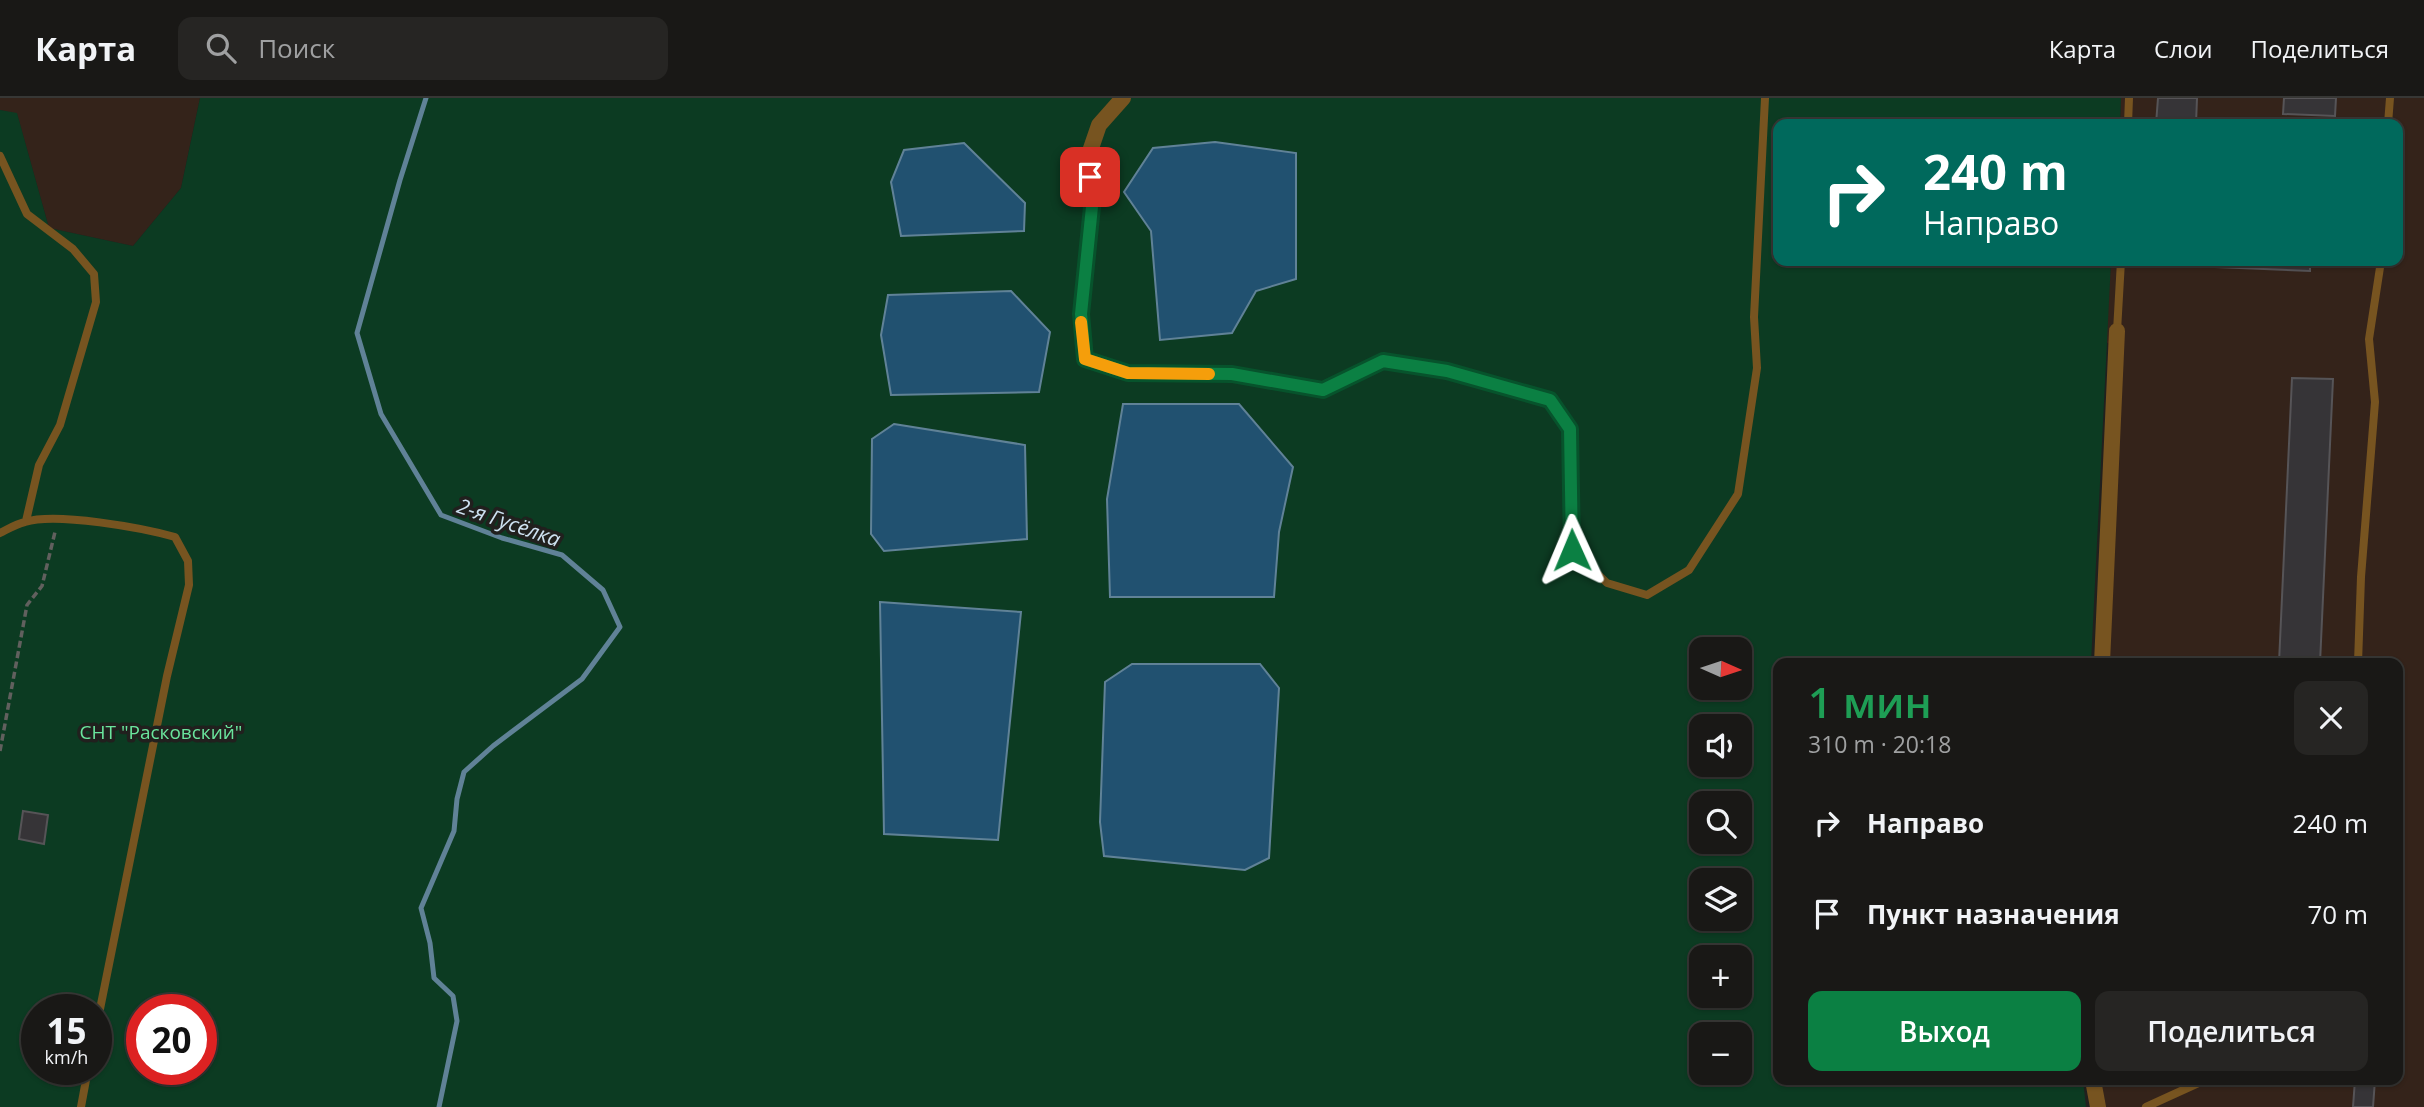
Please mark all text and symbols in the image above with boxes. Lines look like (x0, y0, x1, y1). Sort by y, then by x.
search box (178, 17, 668, 80)
text: Карта (35, 26, 136, 71)
icon: search (202, 29, 240, 67)
text: Поиск (258, 30, 335, 66)
text: Карта (2049, 32, 2116, 65)
text: Слои (2154, 32, 2213, 65)
text: Поделиться (2251, 32, 2389, 65)
text: 240 m (1923, 138, 2068, 204)
pin (1060, 147, 1120, 207)
icon: right (1808, 147, 1899, 238)
icon: arrive (1071, 158, 1109, 196)
text: Направо (1923, 201, 2059, 244)
water label: 2-я Гусёлка (454, 491, 565, 553)
position arrow (1535, 513, 1609, 587)
north arrow (1689, 637, 1752, 700)
map controls (1689, 637, 1752, 1085)
text: 1 мин (1808, 673, 1932, 730)
button: close (2294, 681, 2368, 755)
button: sound (1689, 714, 1752, 777)
park label: СНТ "Расковский" (80, 719, 242, 745)
text: 310 m · 20:18 (1808, 728, 1951, 760)
button: search (1689, 791, 1752, 854)
icon: right (1808, 804, 1846, 842)
text: Направо (1867, 805, 1984, 841)
text: 240 m (2293, 805, 2368, 841)
button: layers (1689, 868, 1752, 931)
icon: arrive (1808, 895, 1846, 933)
text: Пункт назначения (1867, 896, 2120, 932)
text: 70 m (2307, 896, 2368, 932)
button: + (1689, 945, 1752, 1008)
button: Выход (1808, 991, 2081, 1071)
button: Поделиться (2095, 991, 2368, 1071)
speed limit sign: 20 (126, 994, 217, 1085)
text: 15 (46, 1007, 87, 1054)
button: − (1689, 1022, 1752, 1085)
text: km/h (45, 1045, 88, 1069)

